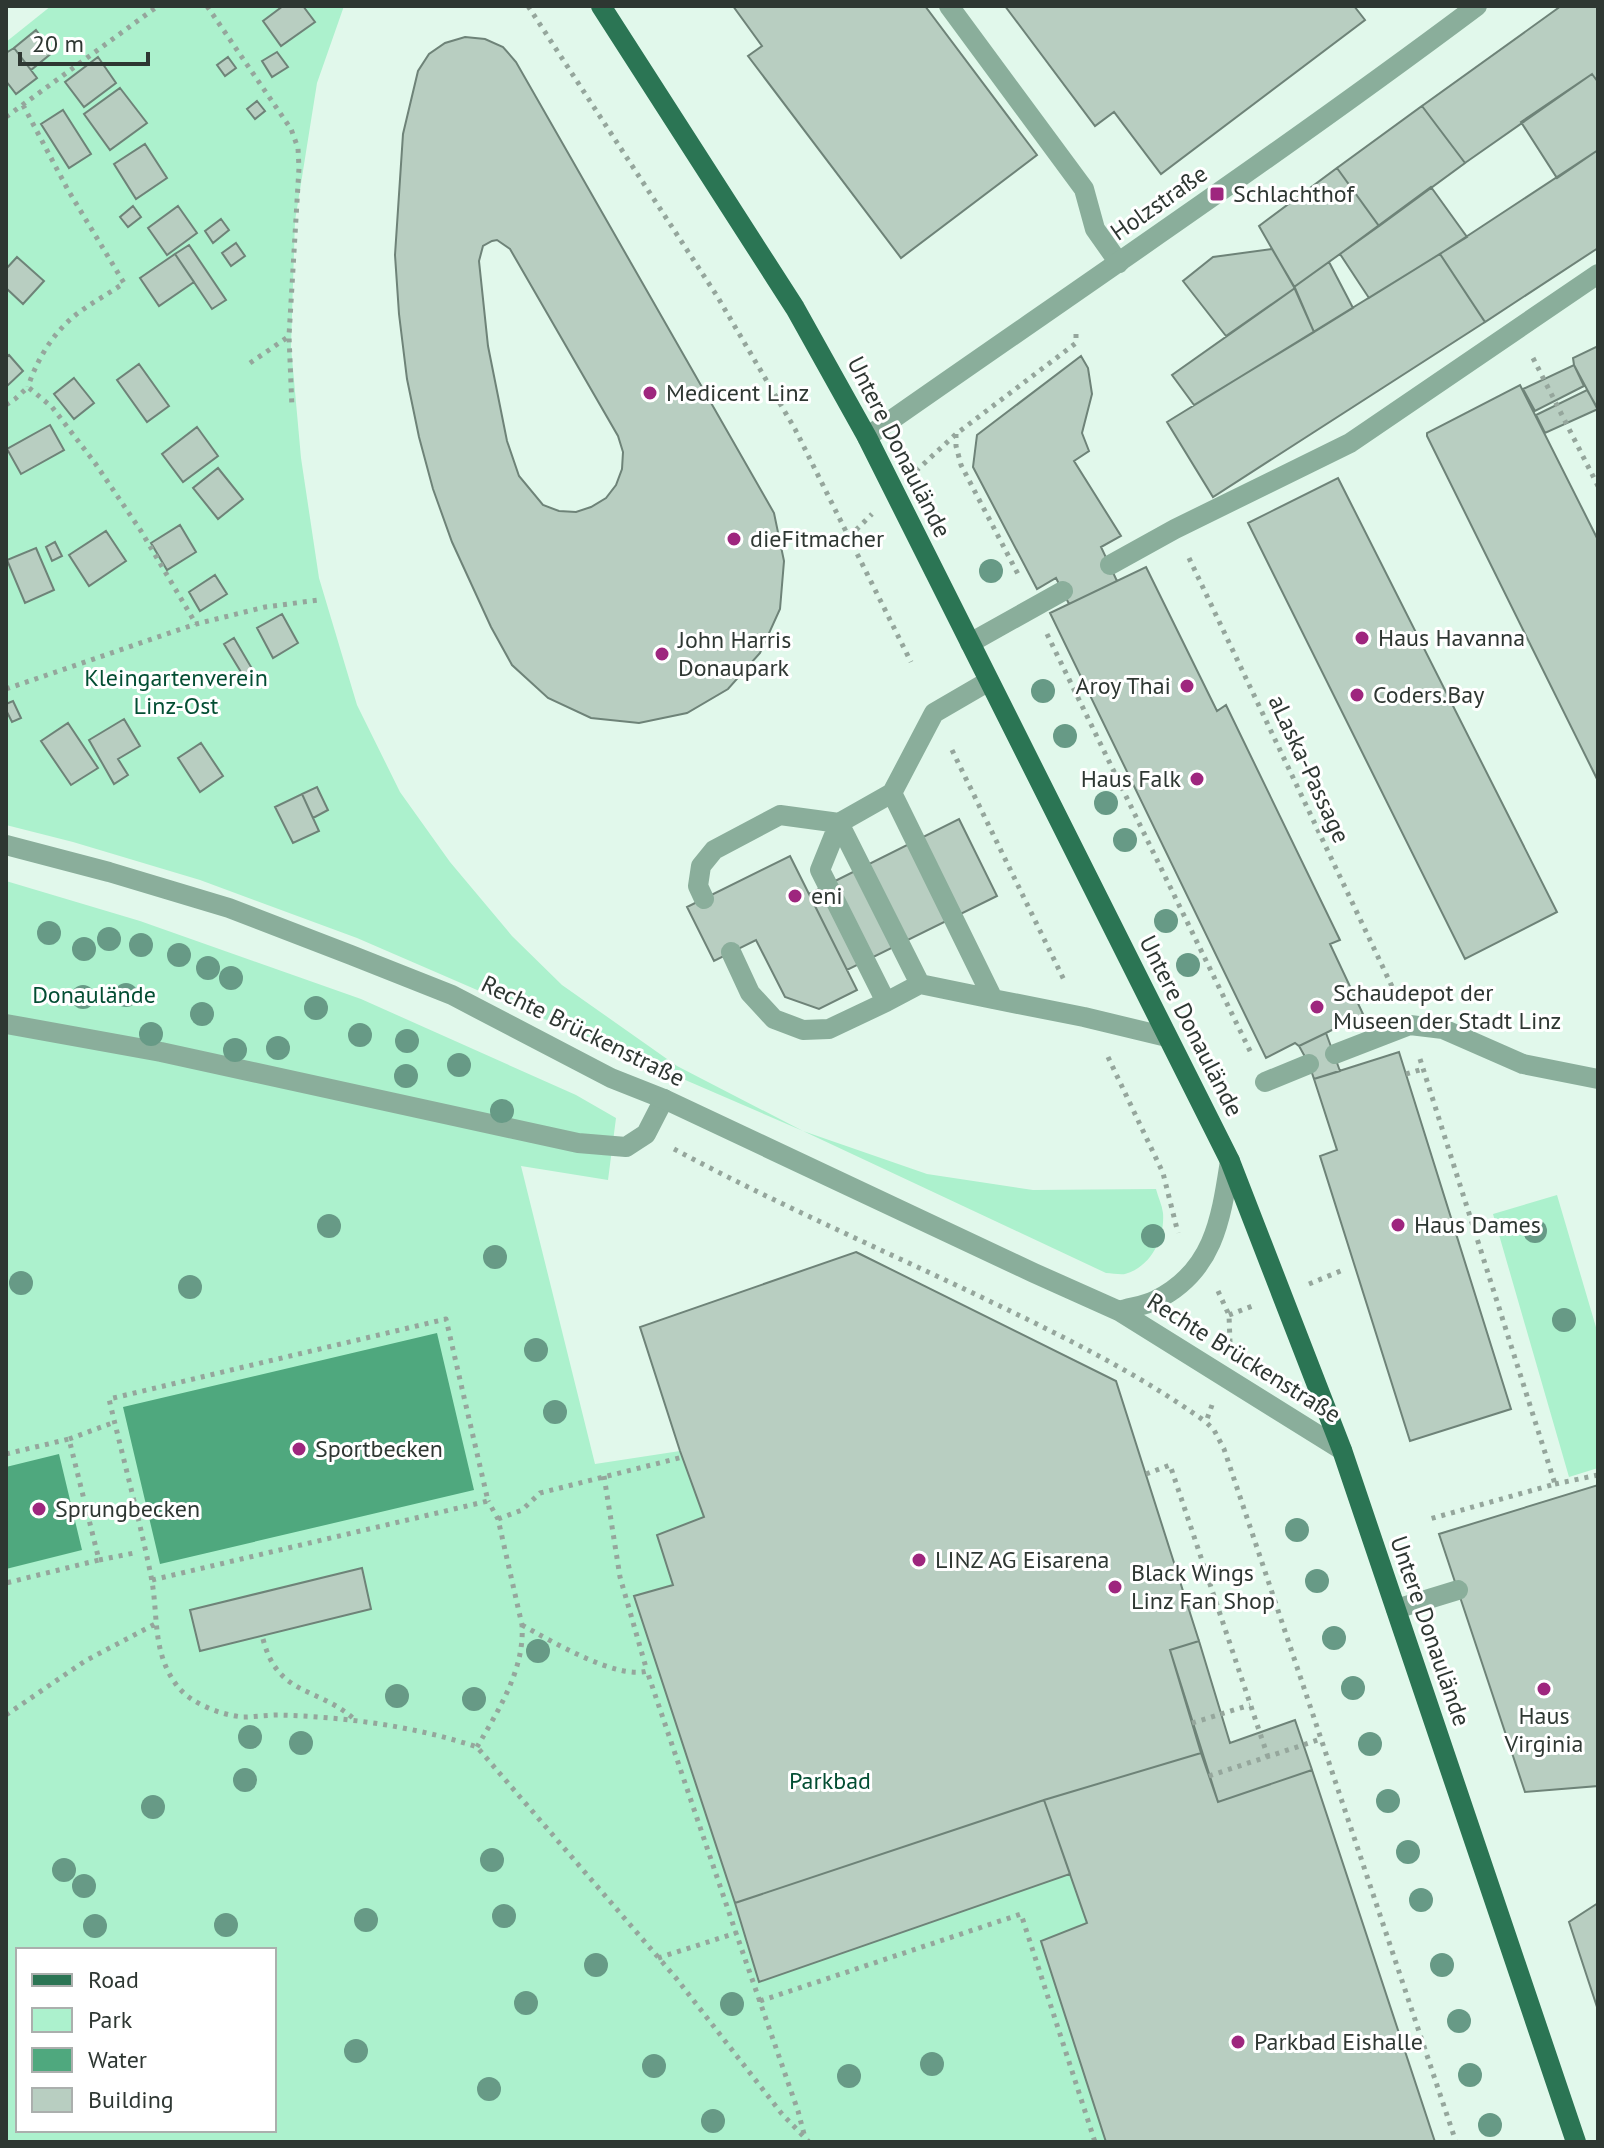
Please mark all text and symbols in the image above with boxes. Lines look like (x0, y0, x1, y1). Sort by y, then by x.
scale bar (20, 16, 148, 66)
text: 20 m (32, 28, 84, 59)
street label: Holzstraße (1104, 158, 1213, 247)
place label: Schlachthof (1233, 178, 1355, 209)
marker: Schlachthof (1208, 185, 1226, 203)
street label: Untere Donaulände (840, 351, 958, 543)
place label: Medicent Linz (666, 377, 809, 408)
marker: Medicent Linz (641, 384, 659, 402)
place label: dieFitmacher (750, 523, 884, 554)
marker: dieFitmacher (725, 530, 743, 548)
place label: Haus Havanna (1378, 622, 1525, 653)
place label: John Harris Donaupark (677, 624, 791, 683)
marker: Haus Havanna (1353, 629, 1371, 647)
marker: John Harris Donaupark (653, 645, 671, 663)
park label: Kleingartenverein Linz-Ost (84, 662, 268, 721)
place label: Aroy Thai (1075, 670, 1171, 701)
marker: Aroy Thai (1178, 677, 1196, 695)
place label: Coders.Bay (1373, 679, 1484, 710)
marker: Coders.Bay (1348, 686, 1366, 704)
street label: aLaska-Passage (1262, 690, 1357, 848)
place label: Haus Falk (1081, 763, 1182, 794)
marker: Haus Falk (1188, 770, 1206, 788)
place label: eni (811, 880, 843, 911)
marker: eni (786, 887, 804, 905)
street label: Untere Donaulände (1132, 930, 1250, 1122)
street label: Rechte Brückenstraße (476, 968, 690, 1093)
place label: Schaudepot der Museen der Stadt Linz (1333, 977, 1561, 1036)
park label: Donaulände (32, 979, 156, 1010)
marker: Schaudepot der Museen der Stadt Linz (1308, 998, 1326, 1016)
place label: Haus Dames (1414, 1209, 1541, 1240)
marker: Haus Dames (1389, 1216, 1407, 1234)
street label: Rechte Brückenstraße (1142, 1285, 1347, 1430)
place label: Sportbecken (315, 1433, 443, 1464)
marker: Sportbecken (290, 1440, 308, 1458)
place label: Sprungbecken (55, 1493, 200, 1524)
marker: Sprungbecken (30, 1500, 48, 1518)
street label: Untere Donaulände (1383, 1532, 1478, 1730)
place label: LINZ AG Eisarena (935, 1544, 1109, 1575)
marker: LINZ AG Eisarena (910, 1551, 928, 1569)
place label: Black Wings Linz Fan Shop (1131, 1557, 1275, 1616)
marker: Black Wings Linz Fan Shop (1106, 1578, 1124, 1596)
marker: Haus Virginia (1535, 1680, 1553, 1698)
place label: Haus Virginia (1503, 1700, 1584, 1759)
park label: Parkbad (789, 1765, 871, 1796)
legend (16, 1948, 276, 2132)
text: Road (88, 1964, 139, 1995)
text: Park (88, 2004, 133, 2035)
place label: Parkbad Eishalle (1254, 2026, 1423, 2057)
marker: Parkbad Eishalle (1229, 2033, 1247, 2051)
text: Water (88, 2044, 147, 2075)
text: Building (88, 2084, 174, 2115)

